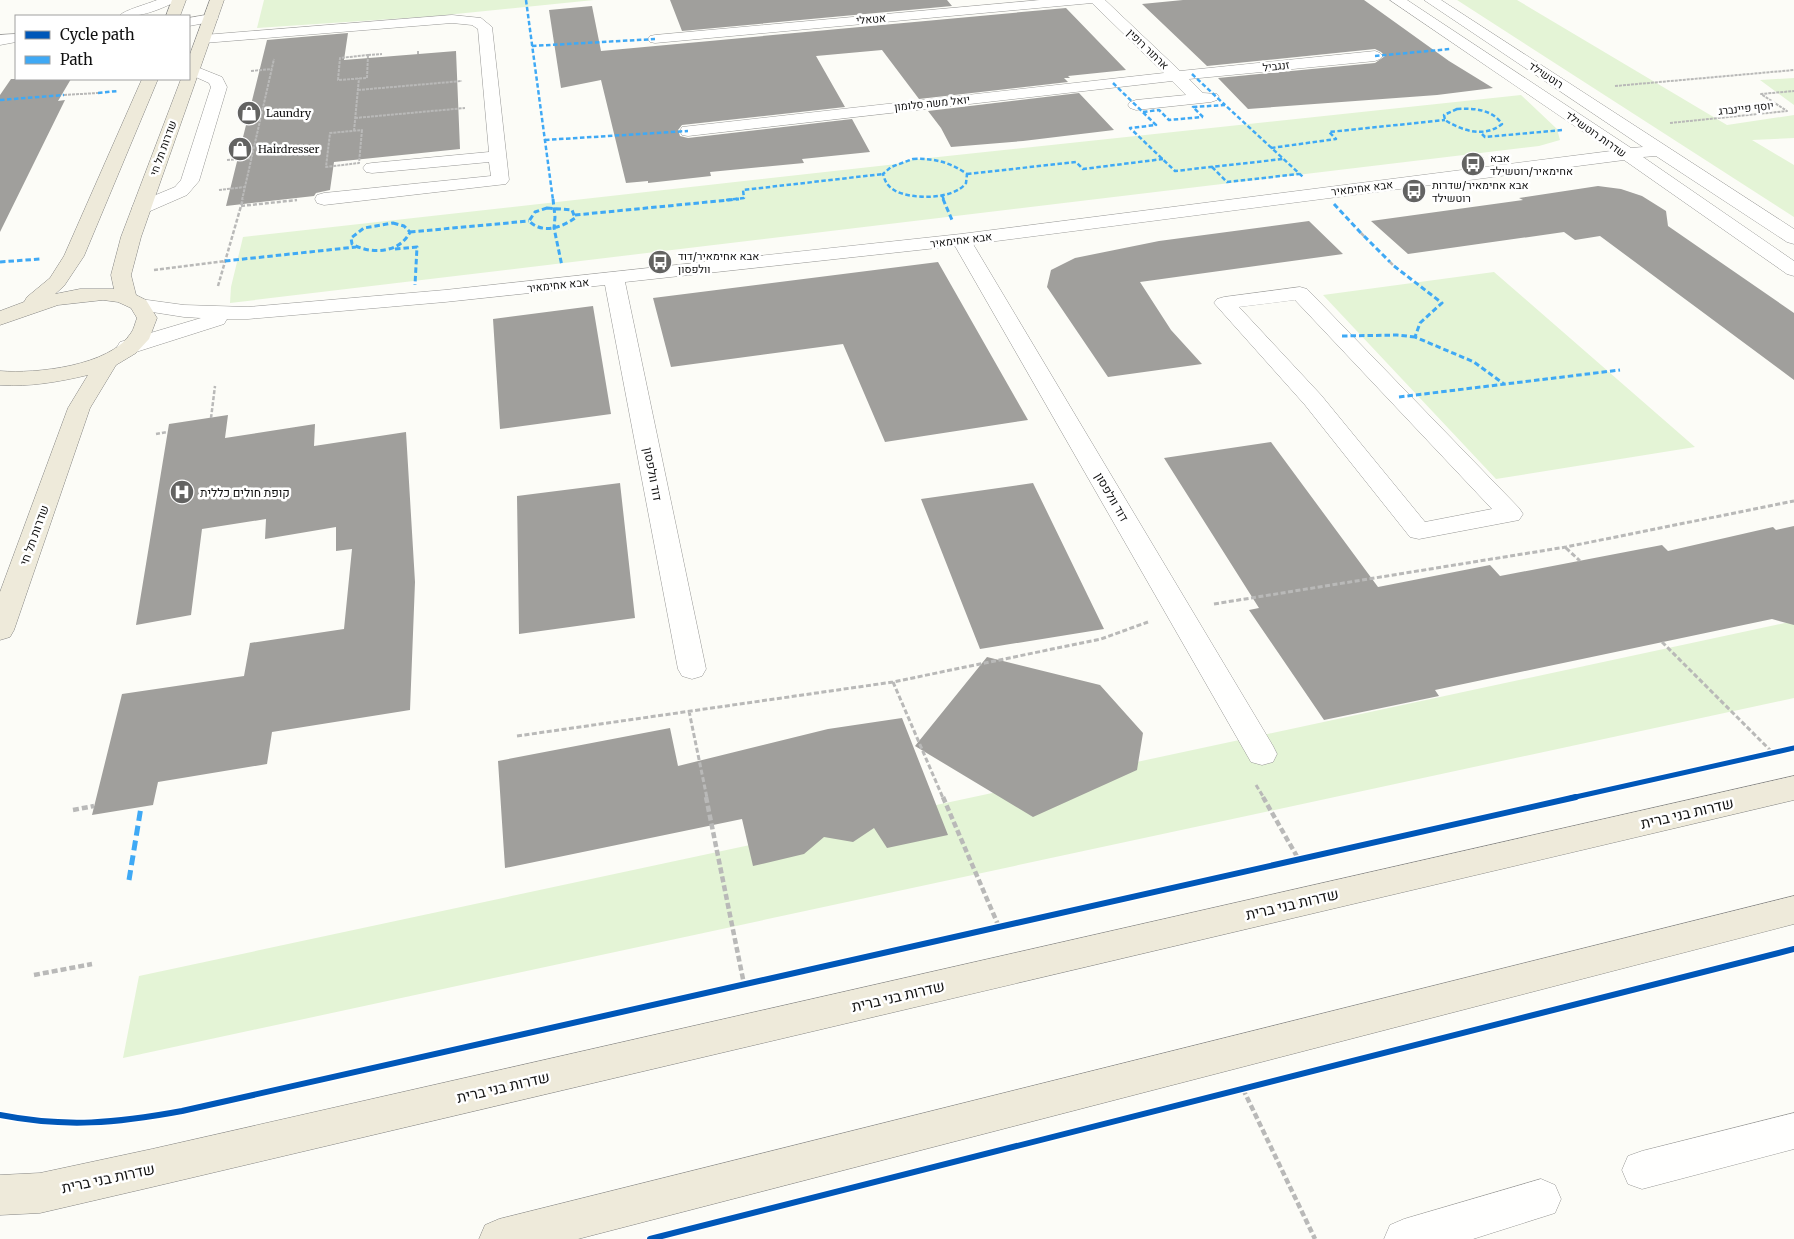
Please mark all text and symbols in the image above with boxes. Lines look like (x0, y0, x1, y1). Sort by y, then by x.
street label: אטאלי (856, 11, 886, 27)
legend (15, 15, 190, 80)
text: Cycle path (60, 25, 135, 44)
street label: ארתור רופין (1124, 26, 1172, 72)
text: Path (60, 50, 93, 69)
street label: זנגביל (1262, 58, 1290, 74)
street label: רוטשילד (1526, 59, 1566, 91)
street label: יואל משה סלומון (893, 92, 971, 114)
street label: יוסף פיינברג (1718, 98, 1774, 118)
shop icon: Laundry (236, 100, 262, 126)
place label: Laundry (266, 106, 312, 120)
street label: שדרות רוטשילד (1563, 108, 1629, 160)
street label: שדרות תל חי (147, 118, 179, 178)
shop icon: Hairdresser (227, 136, 253, 162)
place label: Hairdresser (258, 142, 320, 156)
bus stop icon: אבא אחימאיר/רוטשילד (1460, 151, 1486, 177)
place label: אבא אחימאיר/רוטשילד (1490, 151, 1573, 178)
street label: אבא אחימאיר (1330, 177, 1394, 199)
bus stop icon: אבא אחימאיר/שדרות רוטשילד (1401, 178, 1427, 204)
place label: אבא אחימאיר/שדרות רוטשילד (1432, 178, 1529, 205)
street label: אבא אחימאיר (929, 229, 993, 251)
bus stop icon: אבא אחימאיר/דוד וולפסון (647, 249, 673, 275)
place label: אבא אחימאיר/דוד וולפסון (678, 249, 759, 276)
street label: אבא אחימאיר (526, 275, 590, 295)
street label: דוד וולפסון (640, 446, 666, 502)
street label: דוד וולפסון (1092, 470, 1132, 524)
hospital icon: קופת חולים כללית (169, 479, 195, 505)
place label: קופת חולים כללית (200, 485, 290, 500)
street label: שדרות תל חי (16, 503, 52, 567)
street label: שדרות בני ברית (1639, 793, 1735, 833)
street label: שדרות בני ברית (1244, 884, 1340, 924)
street label: שדרות בני ברית (850, 976, 946, 1016)
street label: שדרות בני ברית (455, 1067, 551, 1107)
street label: שדרות בני ברית (60, 1159, 156, 1197)

